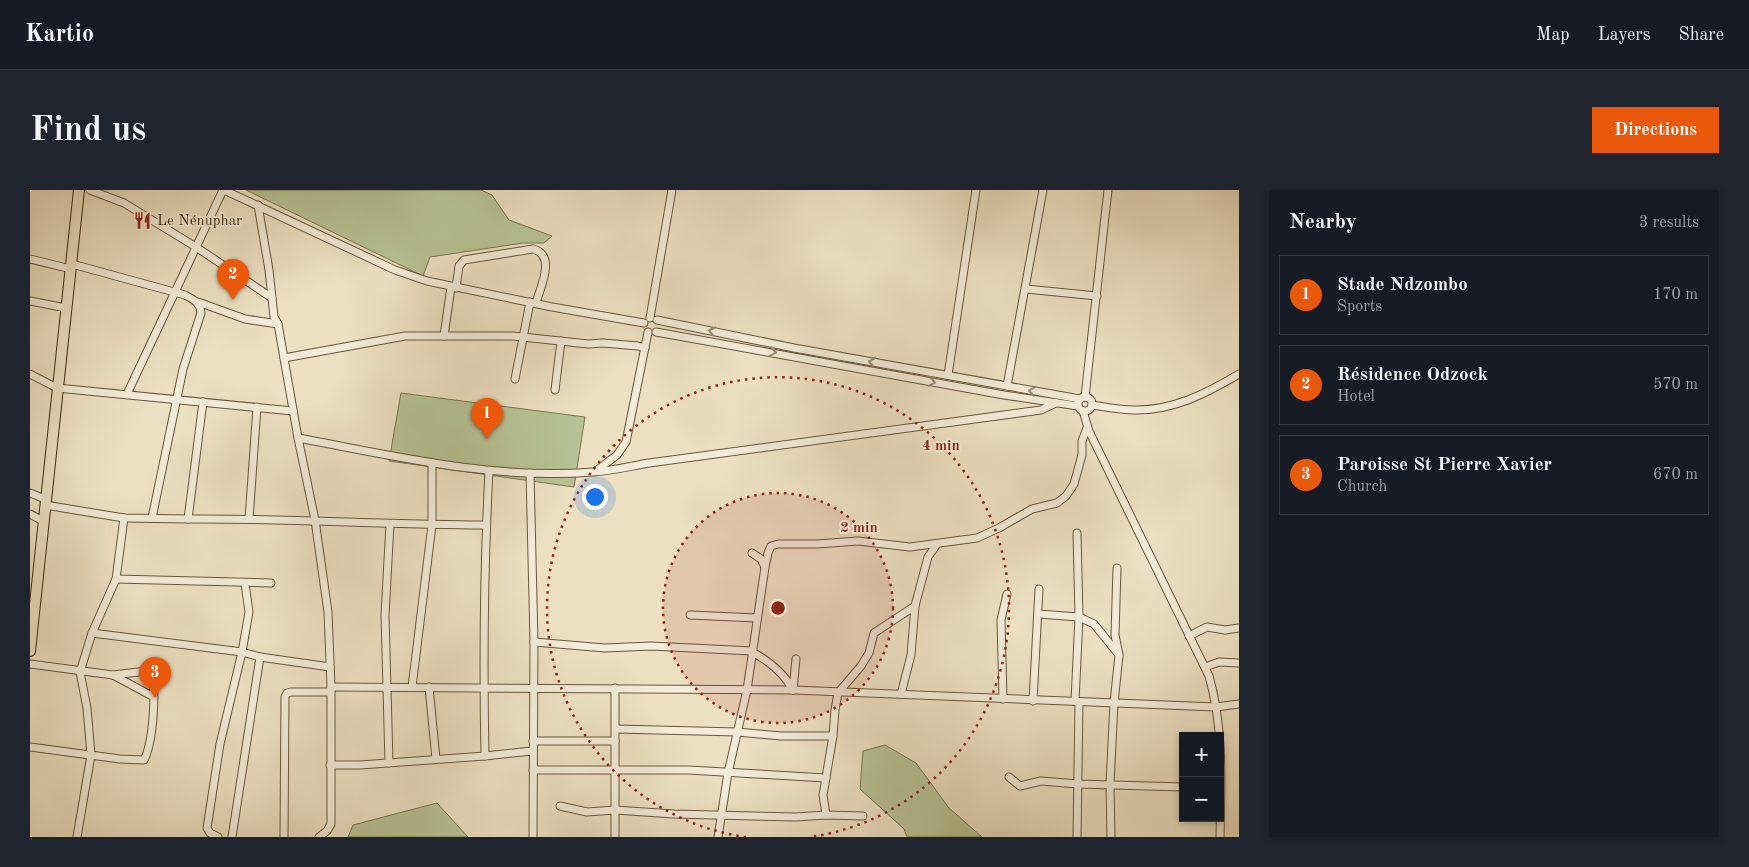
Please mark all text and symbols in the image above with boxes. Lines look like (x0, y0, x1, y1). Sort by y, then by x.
text: Kartio (25, 23, 94, 47)
text: Map (1536, 26, 1570, 44)
text: Layers (1598, 26, 1650, 44)
text: Share (1678, 26, 1724, 44)
button: Directions (1592, 107, 1719, 153)
text: Find us (30, 113, 146, 148)
restaurant icon: Le Nénuphar (133, 211, 153, 231)
text: Nearby (1289, 212, 1357, 233)
place label: Le Nénuphar (157, 214, 242, 229)
text: 3 results (1639, 215, 1699, 231)
pin: 2 (217, 259, 249, 300)
text: Stade Ndzombo (1337, 276, 1468, 295)
text: 1 (1301, 287, 1311, 303)
text: 170 m (1653, 287, 1698, 303)
text: Sports (1337, 299, 1382, 315)
one-way arrow (708, 326, 717, 337)
one-way arrow (768, 347, 777, 357)
one-way arrow (867, 357, 876, 367)
text: Résidence Odzock (1337, 366, 1488, 385)
one-way arrow (928, 376, 937, 387)
text: 2 (1301, 377, 1311, 393)
text: 570 m (1653, 377, 1698, 393)
one-way arrow (1027, 386, 1036, 396)
text: Hotel (1337, 389, 1375, 405)
pin: 1 (471, 398, 503, 439)
text: 4 min (922, 439, 960, 454)
text: Paroisse St Pierre Xavier (1337, 456, 1552, 475)
text: 3 (1301, 467, 1311, 483)
text: 670 m (1653, 467, 1698, 483)
text: Church (1337, 479, 1387, 495)
your location (582, 484, 608, 510)
text: 2 min (840, 521, 878, 536)
centre of rings (769, 599, 787, 617)
pin: 3 (139, 657, 171, 698)
map controls (1179, 732, 1224, 822)
button: + (1179, 732, 1224, 777)
button: − (1179, 777, 1224, 822)

